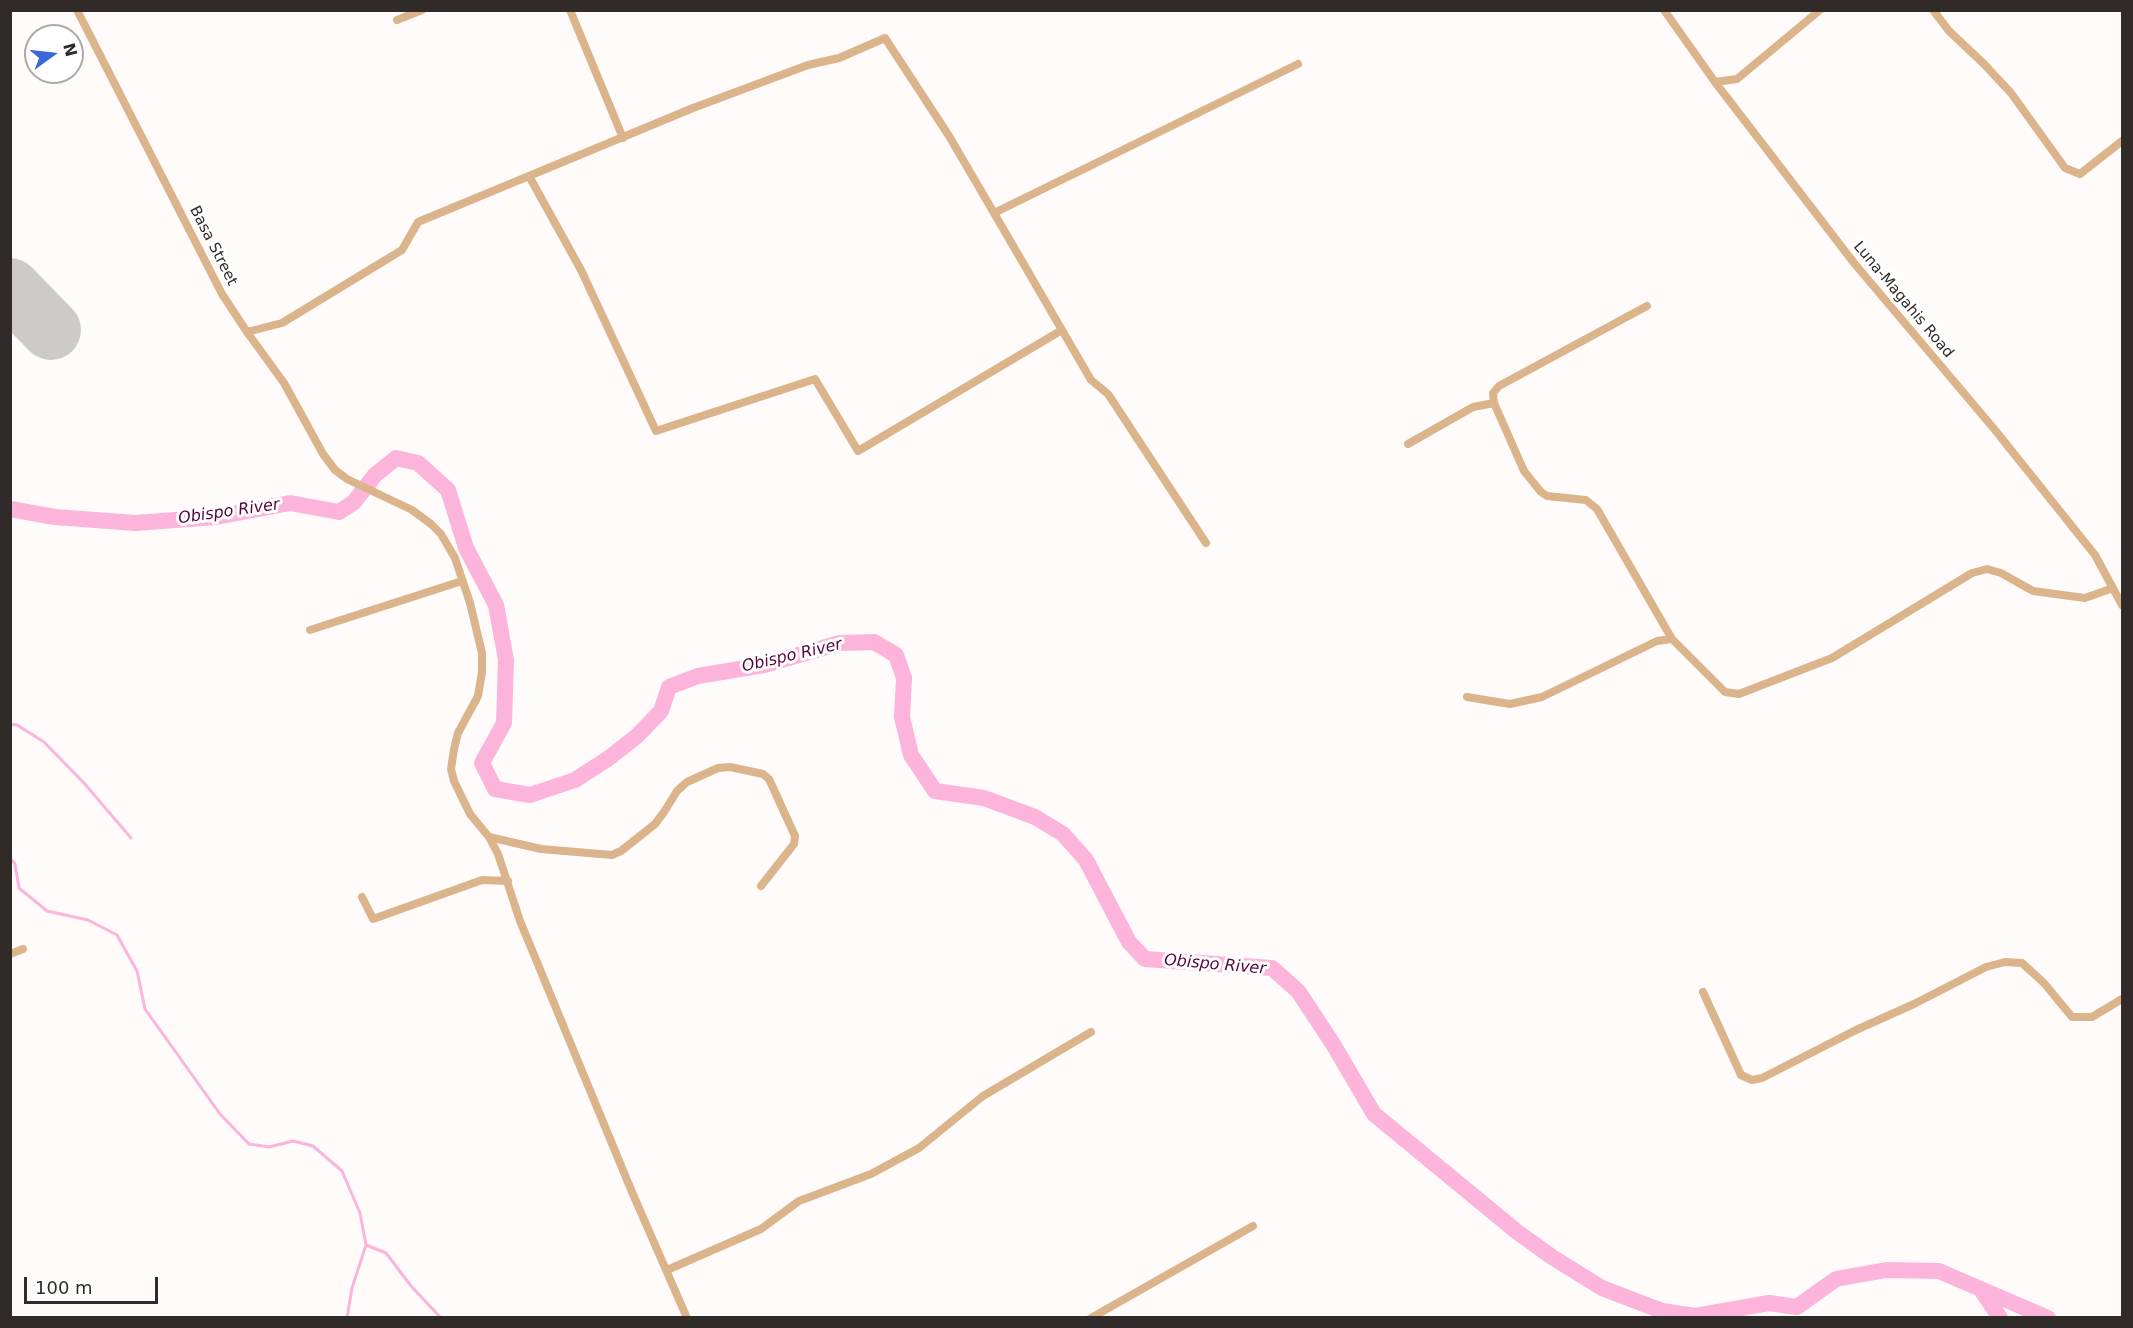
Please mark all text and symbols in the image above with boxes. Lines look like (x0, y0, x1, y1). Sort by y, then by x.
north arrow (24, 24, 84, 84)
text: N (59, 41, 81, 59)
street label: Basa Street (185, 203, 241, 289)
street label: Luna-Magahis Road (1849, 238, 1957, 362)
water label: Obispo River (177, 495, 281, 529)
water label: Obispo River (740, 635, 844, 677)
water label: Obispo River (1163, 951, 1267, 979)
scale bar (27, 1265, 160, 1303)
text: 100 m (35, 1277, 93, 1298)

